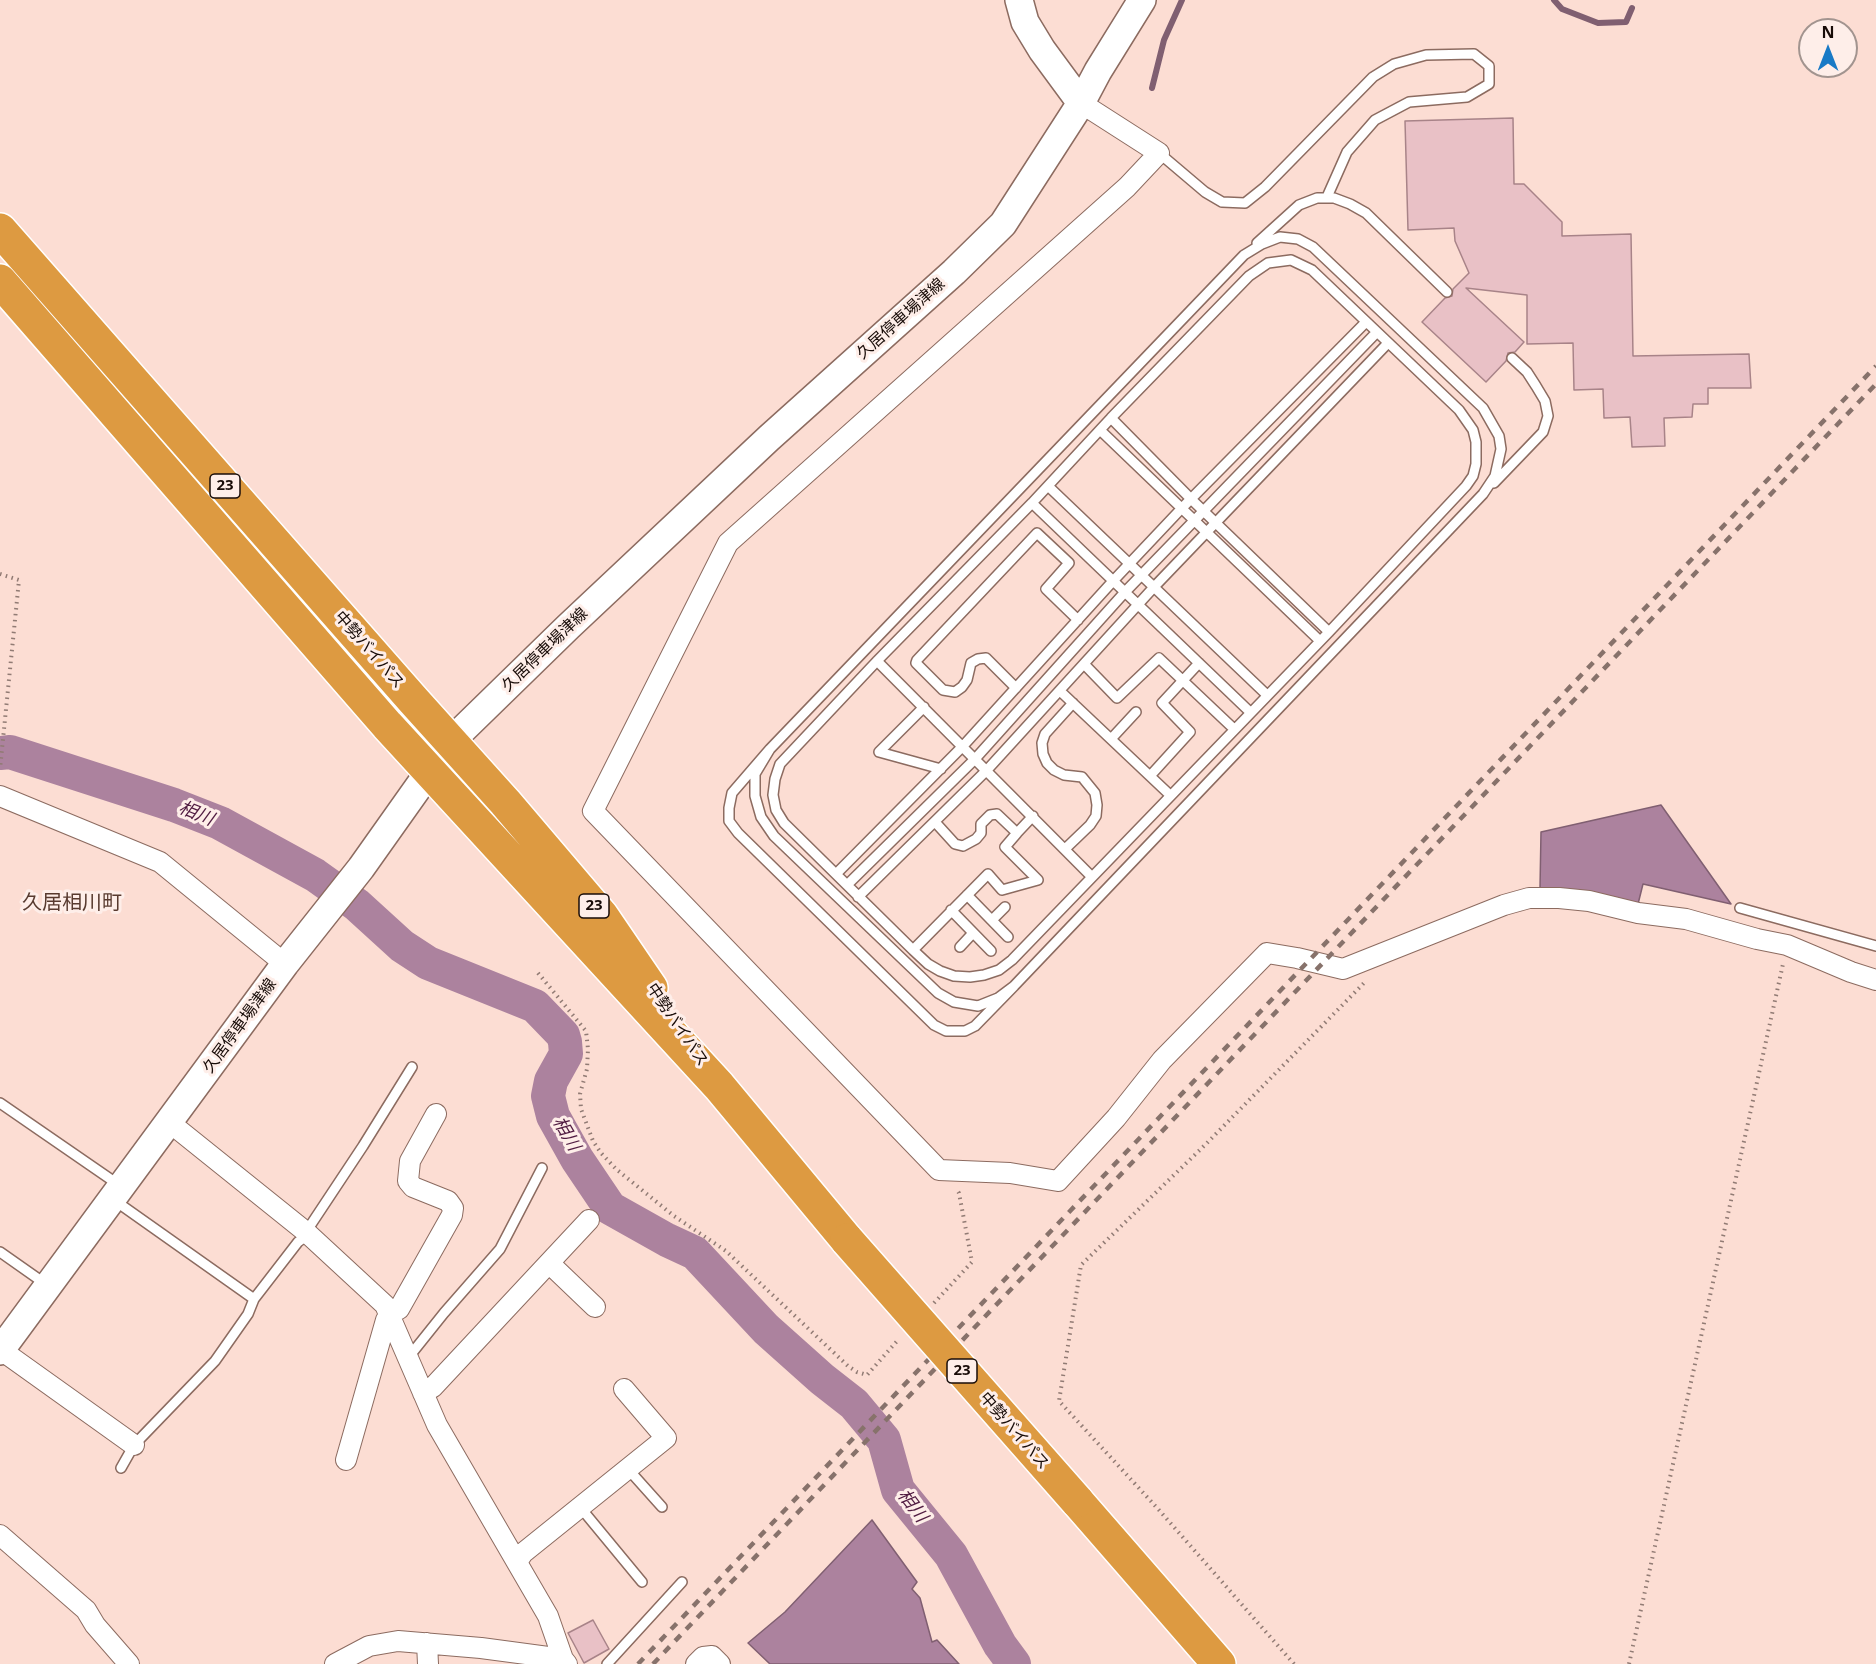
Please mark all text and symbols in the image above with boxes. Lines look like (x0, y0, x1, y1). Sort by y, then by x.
north arrow (1798, 18, 1858, 78)
text: N (1821, 21, 1835, 43)
street label: 久居停車場津線 (853, 274, 949, 364)
road number: 23 (210, 474, 240, 498)
street label: 久居停車場津線 (498, 604, 592, 696)
street label: 中勢バイパス (330, 607, 408, 693)
water label: 相川 (175, 797, 217, 831)
district label: 久居相川町 (22, 891, 122, 915)
road number: 23 (579, 894, 609, 918)
street label: 久居停車場津線 (199, 975, 281, 1077)
street label: 中勢バイパス (642, 980, 712, 1070)
water label: 相川 (548, 1113, 584, 1155)
road number: 23 (947, 1359, 977, 1383)
street label: 中勢バイパス (975, 1388, 1053, 1474)
water label: 相川 (893, 1485, 931, 1527)

